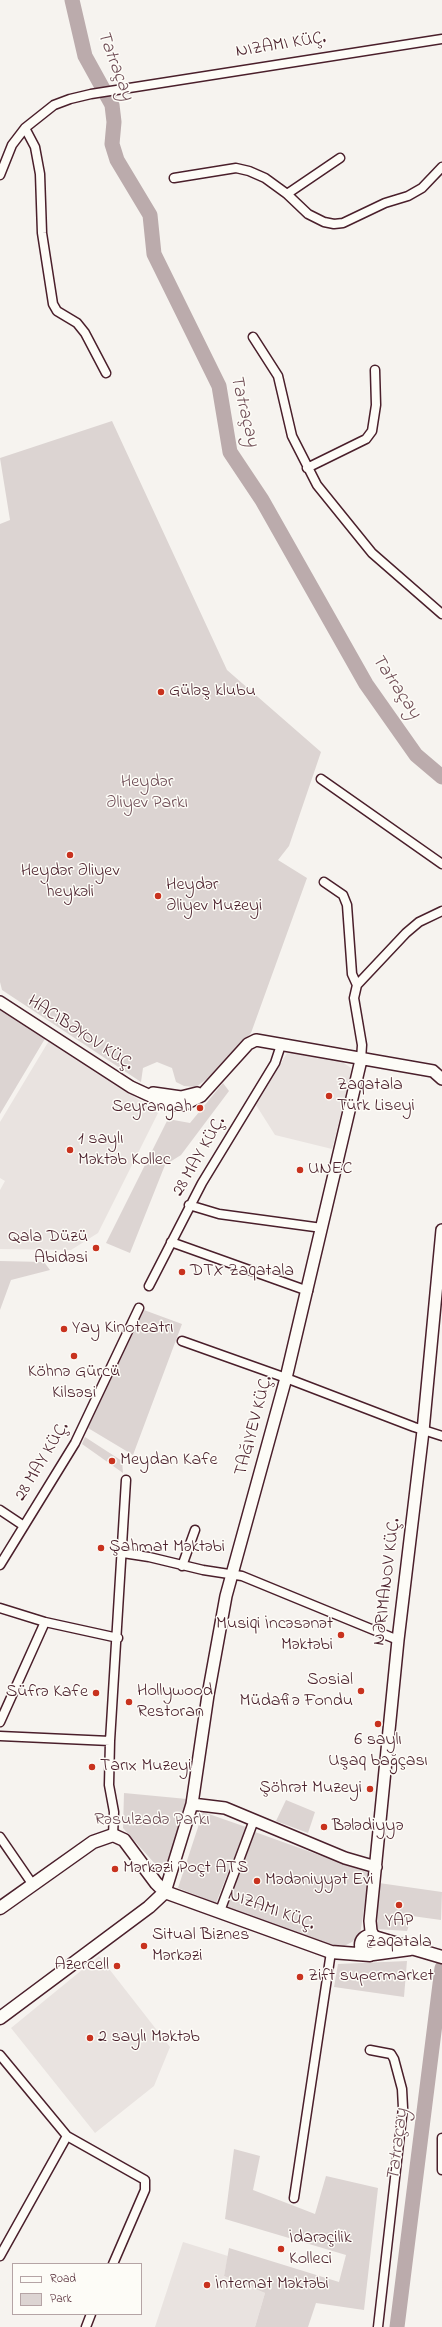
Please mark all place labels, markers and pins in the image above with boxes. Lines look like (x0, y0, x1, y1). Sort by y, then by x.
place label: Güləş klubu (169, 681, 256, 703)
marker: Güləş klubu (156, 687, 166, 697)
marker: Heydər Əliyev heykəli (65, 850, 75, 860)
place label: Heydər Əliyev heykəli (21, 861, 119, 904)
place label: Heydər Əliyev Muzeyi (166, 875, 262, 918)
marker: Heydər Əliyev Muzeyi (153, 891, 163, 901)
place label: Zaqatala Türk Liseyi (337, 1075, 415, 1118)
marker: Zaqatala Türk Liseyi (324, 1091, 334, 1101)
place label: Seyrangah (112, 1097, 192, 1119)
marker: Seyrangah (195, 1103, 205, 1113)
place label: 1 saylı Məktəb Kollec (78, 1129, 171, 1172)
marker: 1 saylı Məktəb Kollec (65, 1145, 75, 1155)
place label: UNEC (308, 1159, 352, 1181)
marker: UNEC (295, 1165, 305, 1175)
place label: Qala Düzü Abidəsi (8, 1227, 88, 1270)
marker: Qala Düzü Abidəsi (91, 1243, 101, 1253)
place label: DTX Zaqatala (190, 1261, 294, 1283)
marker: DTX Zaqatala (177, 1267, 187, 1277)
place label: Yay Kinoteatrı (72, 1318, 173, 1340)
marker: Yay Kinoteatrı (59, 1324, 69, 1334)
marker: Köhnə Gürcü Kilsəsi (69, 1351, 79, 1361)
place label: Köhnə Gürcü Kilsəsi (28, 1362, 120, 1404)
place label: Meydan Kafe (120, 1450, 218, 1472)
marker: Meydan Kafe (107, 1456, 117, 1466)
place label: Şahmat Məktəbi (109, 1537, 225, 1559)
marker: Şahmat Məktəbi (96, 1543, 106, 1553)
place label: Musiqi İncəsənət Məktəbi (216, 1614, 333, 1656)
marker: Musiqi İncəsənət Məktəbi (336, 1630, 346, 1640)
place label: Sosial Müdafiə Fondu (240, 1670, 353, 1712)
place label: Hollywood Restoran (137, 1681, 213, 1724)
place label: Süfrə Kafe (6, 1682, 88, 1704)
marker: Sosial Müdafiə Fondu (356, 1686, 366, 1696)
marker: Süfrə Kafe (91, 1688, 101, 1698)
marker: Hollywood Restoran (124, 1697, 134, 1707)
marker: 6 saylı Uşaq bağçası (373, 1719, 383, 1729)
place label: 6 saylı Uşaq bağçası (328, 1730, 428, 1772)
place label: Tarıx Muzeyi (100, 1756, 191, 1778)
marker: Tarıx Muzeyi (87, 1762, 97, 1772)
place label: Şöhrət Muzeyi (259, 1778, 362, 1800)
marker: Şöhrət Muzeyi (365, 1784, 375, 1794)
place label: Bələdiyyə (332, 1816, 404, 1838)
marker: Bələdiyyə (319, 1822, 329, 1832)
place label: Mərkəzi Poçt ATS (123, 1858, 248, 1880)
marker: Mərkəzi Poçt ATS (110, 1864, 120, 1874)
place label: Mədəniyyət Evi (265, 1870, 373, 1892)
marker: Mədəniyyət Evi (252, 1876, 262, 1886)
marker: YAP Zaqatala (394, 1900, 404, 1910)
place label: YAP Zaqatala (366, 1911, 432, 1954)
place label: Situal Biznes Mərkəzi (152, 1925, 249, 1968)
marker: Situal Biznes Mərkəzi (139, 1941, 149, 1951)
place label: Azercell (55, 1955, 109, 1977)
marker: Azercell (112, 1961, 122, 1971)
place label: Zift supermarket (308, 1966, 434, 1988)
marker: Zift supermarket (295, 1972, 305, 1982)
place label: 2 saylı Məktəb (98, 2027, 200, 2049)
marker: 2 saylı Məktəb (85, 2033, 95, 2043)
place label: İdarəçilik Kolleci (289, 2228, 352, 2270)
marker: İdarəçilik Kolleci (276, 2244, 286, 2254)
place label: İnternat Məktəbi (215, 2274, 329, 2296)
marker: İnternat Məktəbi (202, 2280, 212, 2290)

